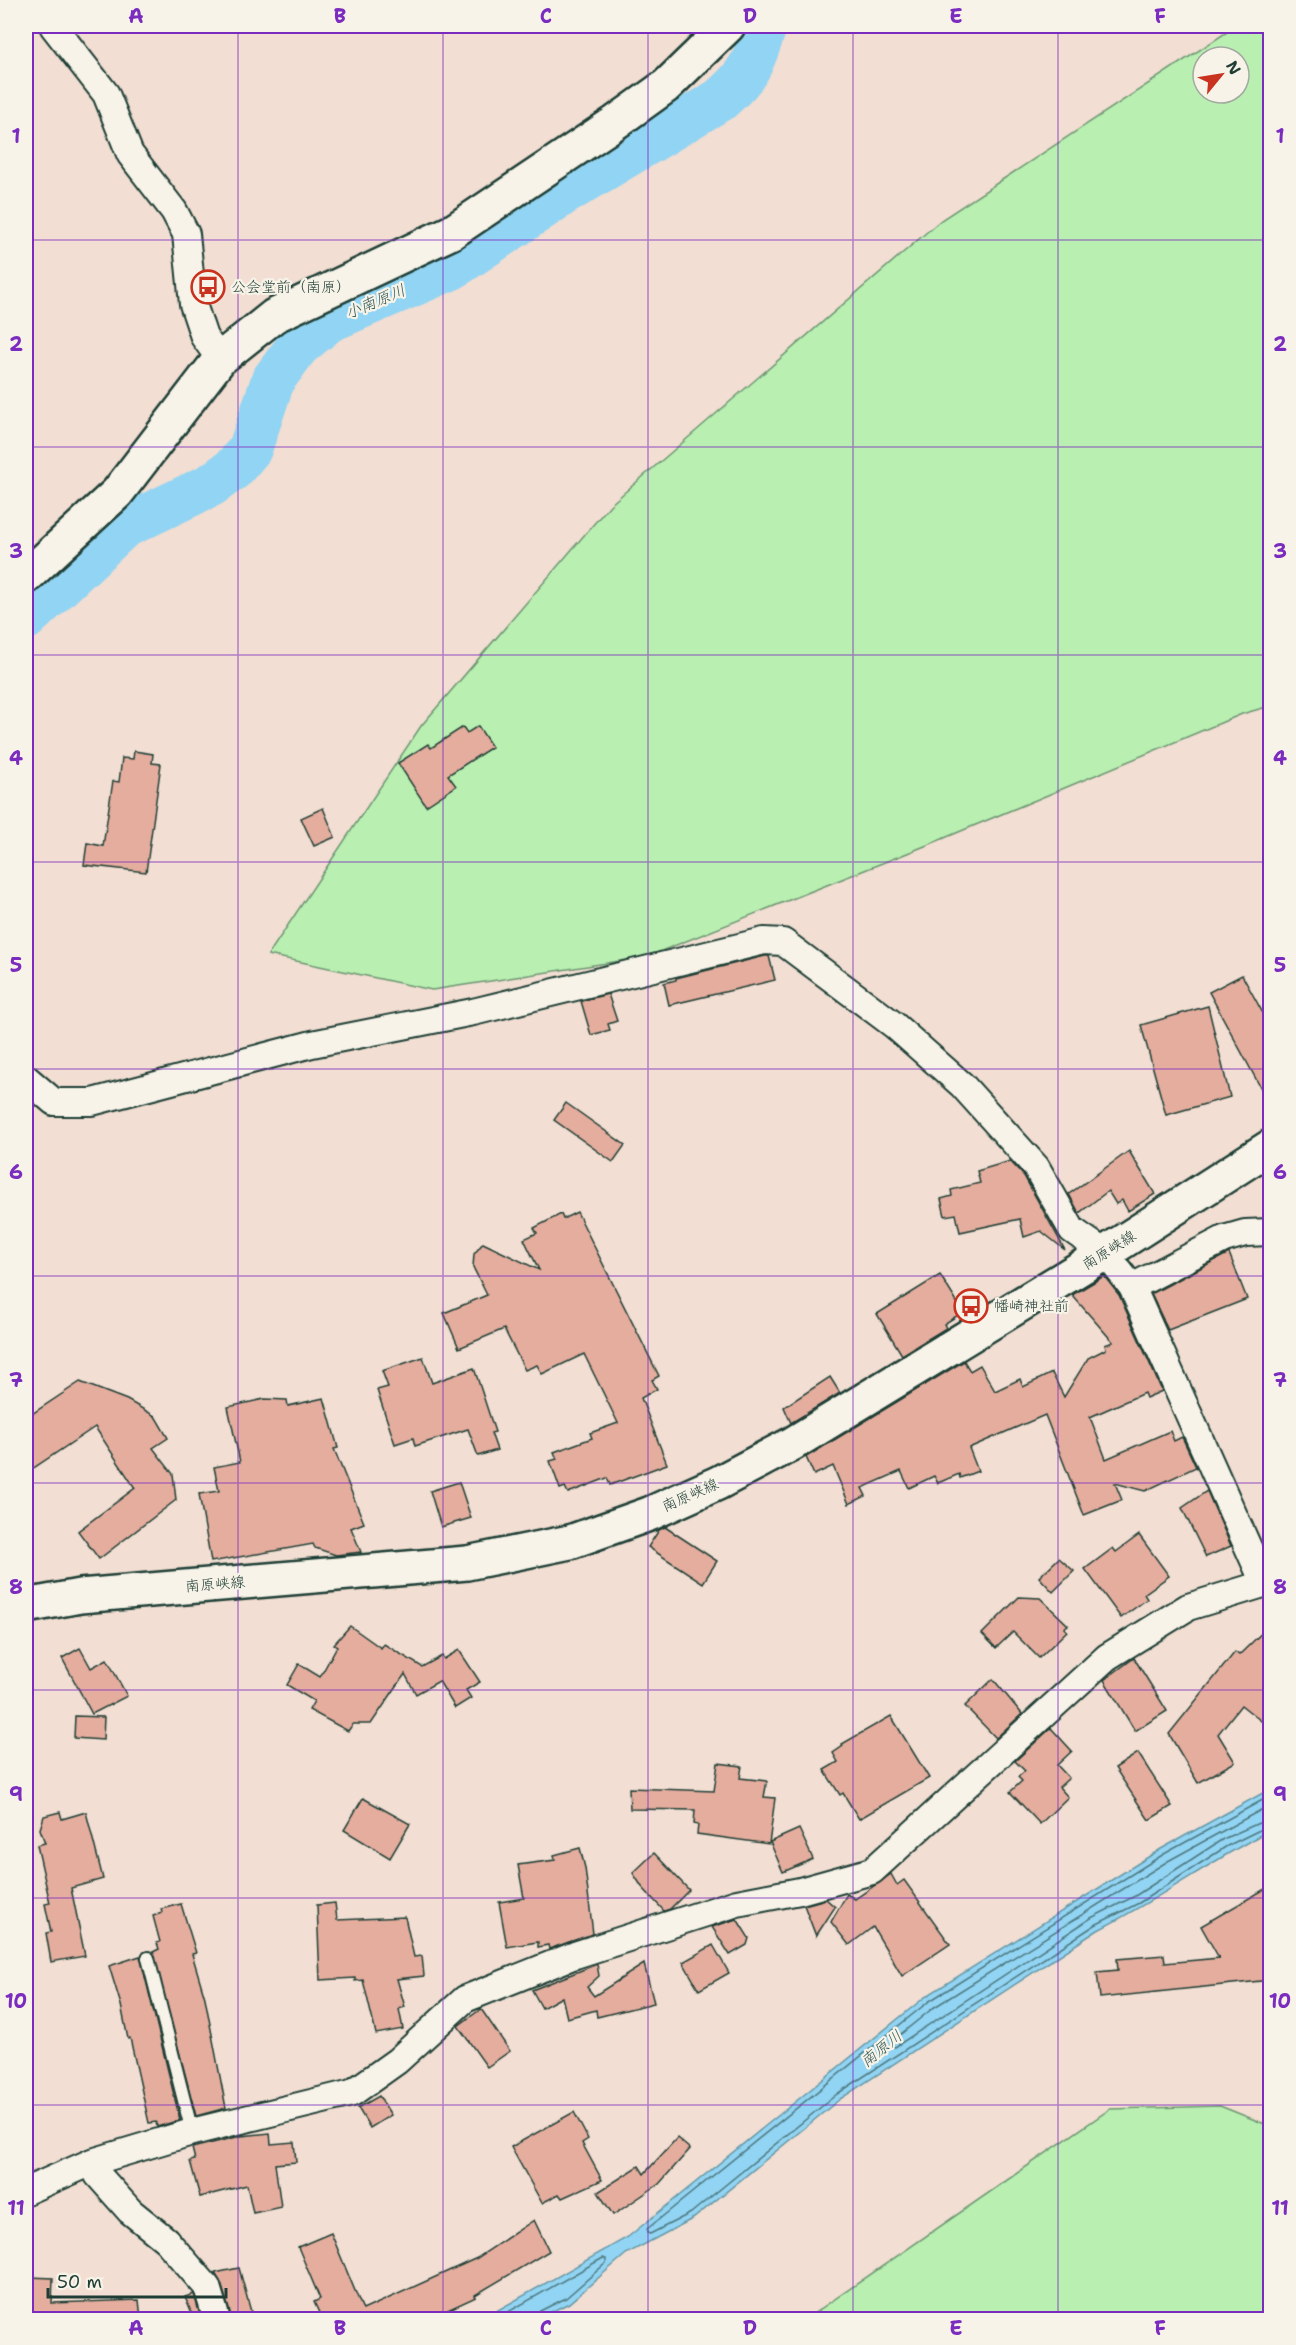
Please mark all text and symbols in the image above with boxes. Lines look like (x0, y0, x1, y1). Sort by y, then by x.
text: A (128, 3, 144, 29)
text: B (334, 3, 346, 29)
text: C (540, 3, 552, 29)
text: D (743, 3, 757, 29)
text: E (949, 3, 963, 29)
text: F (1154, 3, 1166, 29)
north arrow (1191, 45, 1251, 105)
text: N (1221, 57, 1246, 78)
text: 1 (11, 123, 21, 149)
text: 1 (1275, 123, 1285, 149)
bus stop icon: 公会堂前（南原） (190, 269, 226, 305)
place label: 公会堂前（南原） (231, 277, 351, 297)
water label: 小南原川 (342, 279, 409, 324)
text: 2 (9, 331, 23, 357)
text: 2 (1273, 331, 1287, 357)
text: 3 (9, 538, 23, 564)
text: 3 (1273, 538, 1287, 564)
text: 4 (9, 745, 23, 771)
text: 4 (1273, 745, 1287, 771)
text: 5 (10, 952, 22, 978)
text: 5 (1274, 952, 1286, 978)
text: 6 (9, 1159, 23, 1185)
text: 6 (1273, 1159, 1287, 1185)
street label: 南原峡線 (1078, 1226, 1140, 1274)
bus stop icon: 幡崎神社前 (953, 1288, 989, 1324)
place label: 幡崎神社前 (994, 1296, 1069, 1316)
text: 7 (9, 1367, 23, 1393)
text: 7 (1273, 1367, 1287, 1393)
street label: 南原峡線 (659, 1474, 721, 1516)
street label: 南原峡線 (184, 1571, 246, 1597)
text: 8 (9, 1574, 23, 1600)
text: 8 (1273, 1574, 1287, 1600)
text: 9 (9, 1781, 23, 1807)
text: 9 (1273, 1781, 1287, 1807)
text: 10 (5, 1988, 27, 2014)
text: 10 (1269, 1988, 1291, 2014)
water label: 南原川 (856, 2025, 907, 2072)
text: 11 (7, 2195, 25, 2221)
text: 11 (1271, 2195, 1289, 2221)
scale bar (48, 2261, 226, 2299)
text: 50 m (57, 2270, 102, 2294)
text: A (128, 2315, 144, 2341)
text: B (334, 2315, 346, 2341)
text: C (540, 2315, 552, 2341)
text: D (743, 2315, 757, 2341)
text: E (949, 2315, 963, 2341)
text: F (1154, 2315, 1166, 2341)

